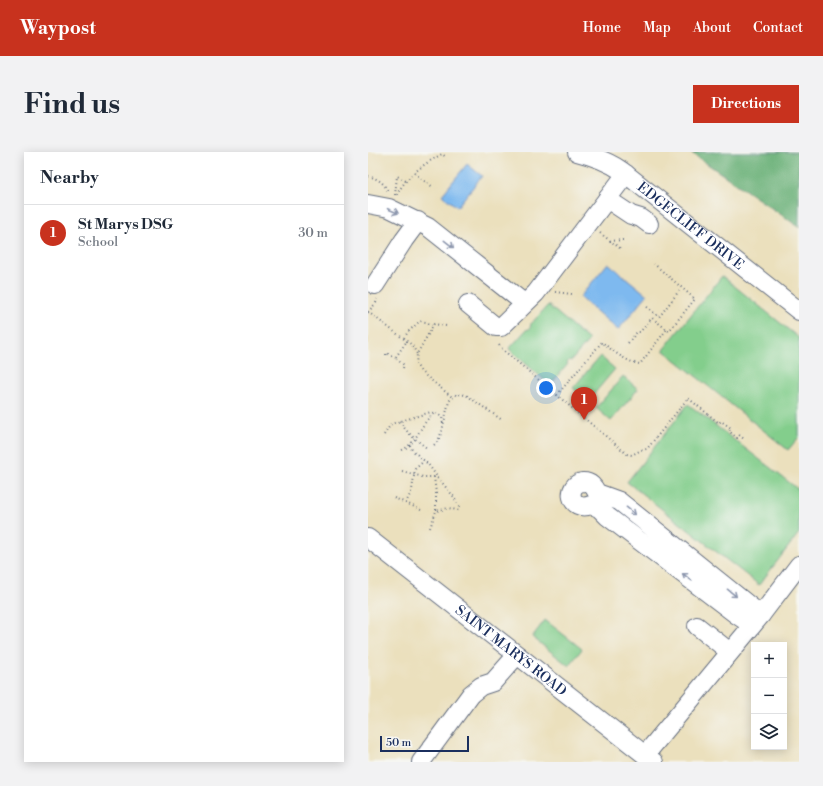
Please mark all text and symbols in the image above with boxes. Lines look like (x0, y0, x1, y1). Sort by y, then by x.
text: Waypost (20, 16, 96, 40)
text: Home (583, 19, 621, 37)
text: Map (643, 19, 671, 37)
text: About (693, 19, 731, 37)
text: Contact (753, 19, 803, 37)
button: Directions (693, 85, 799, 123)
text: Find us (24, 87, 120, 122)
text: Nearby (40, 167, 99, 189)
street label: EDGECLIFF DRIVE (633, 178, 747, 274)
one-way arrow (387, 207, 399, 215)
text: St Marys DSG (78, 215, 173, 234)
text: 1 (50, 225, 56, 241)
text: 30 m (298, 225, 328, 241)
text: School (78, 234, 118, 250)
one-way arrow (444, 240, 455, 249)
your location (536, 378, 556, 398)
pin: 1 (571, 387, 597, 420)
one-way arrow (625, 507, 636, 516)
one-way arrow (681, 572, 692, 581)
one-way arrow (727, 588, 738, 597)
street label: SAINT MARYS ROAD (451, 602, 570, 700)
map controls (751, 642, 787, 750)
button: + (751, 642, 787, 678)
button: − (751, 678, 787, 714)
button: layers (751, 714, 787, 750)
scale bar (380, 734, 469, 753)
text: 50 m (386, 736, 411, 750)

